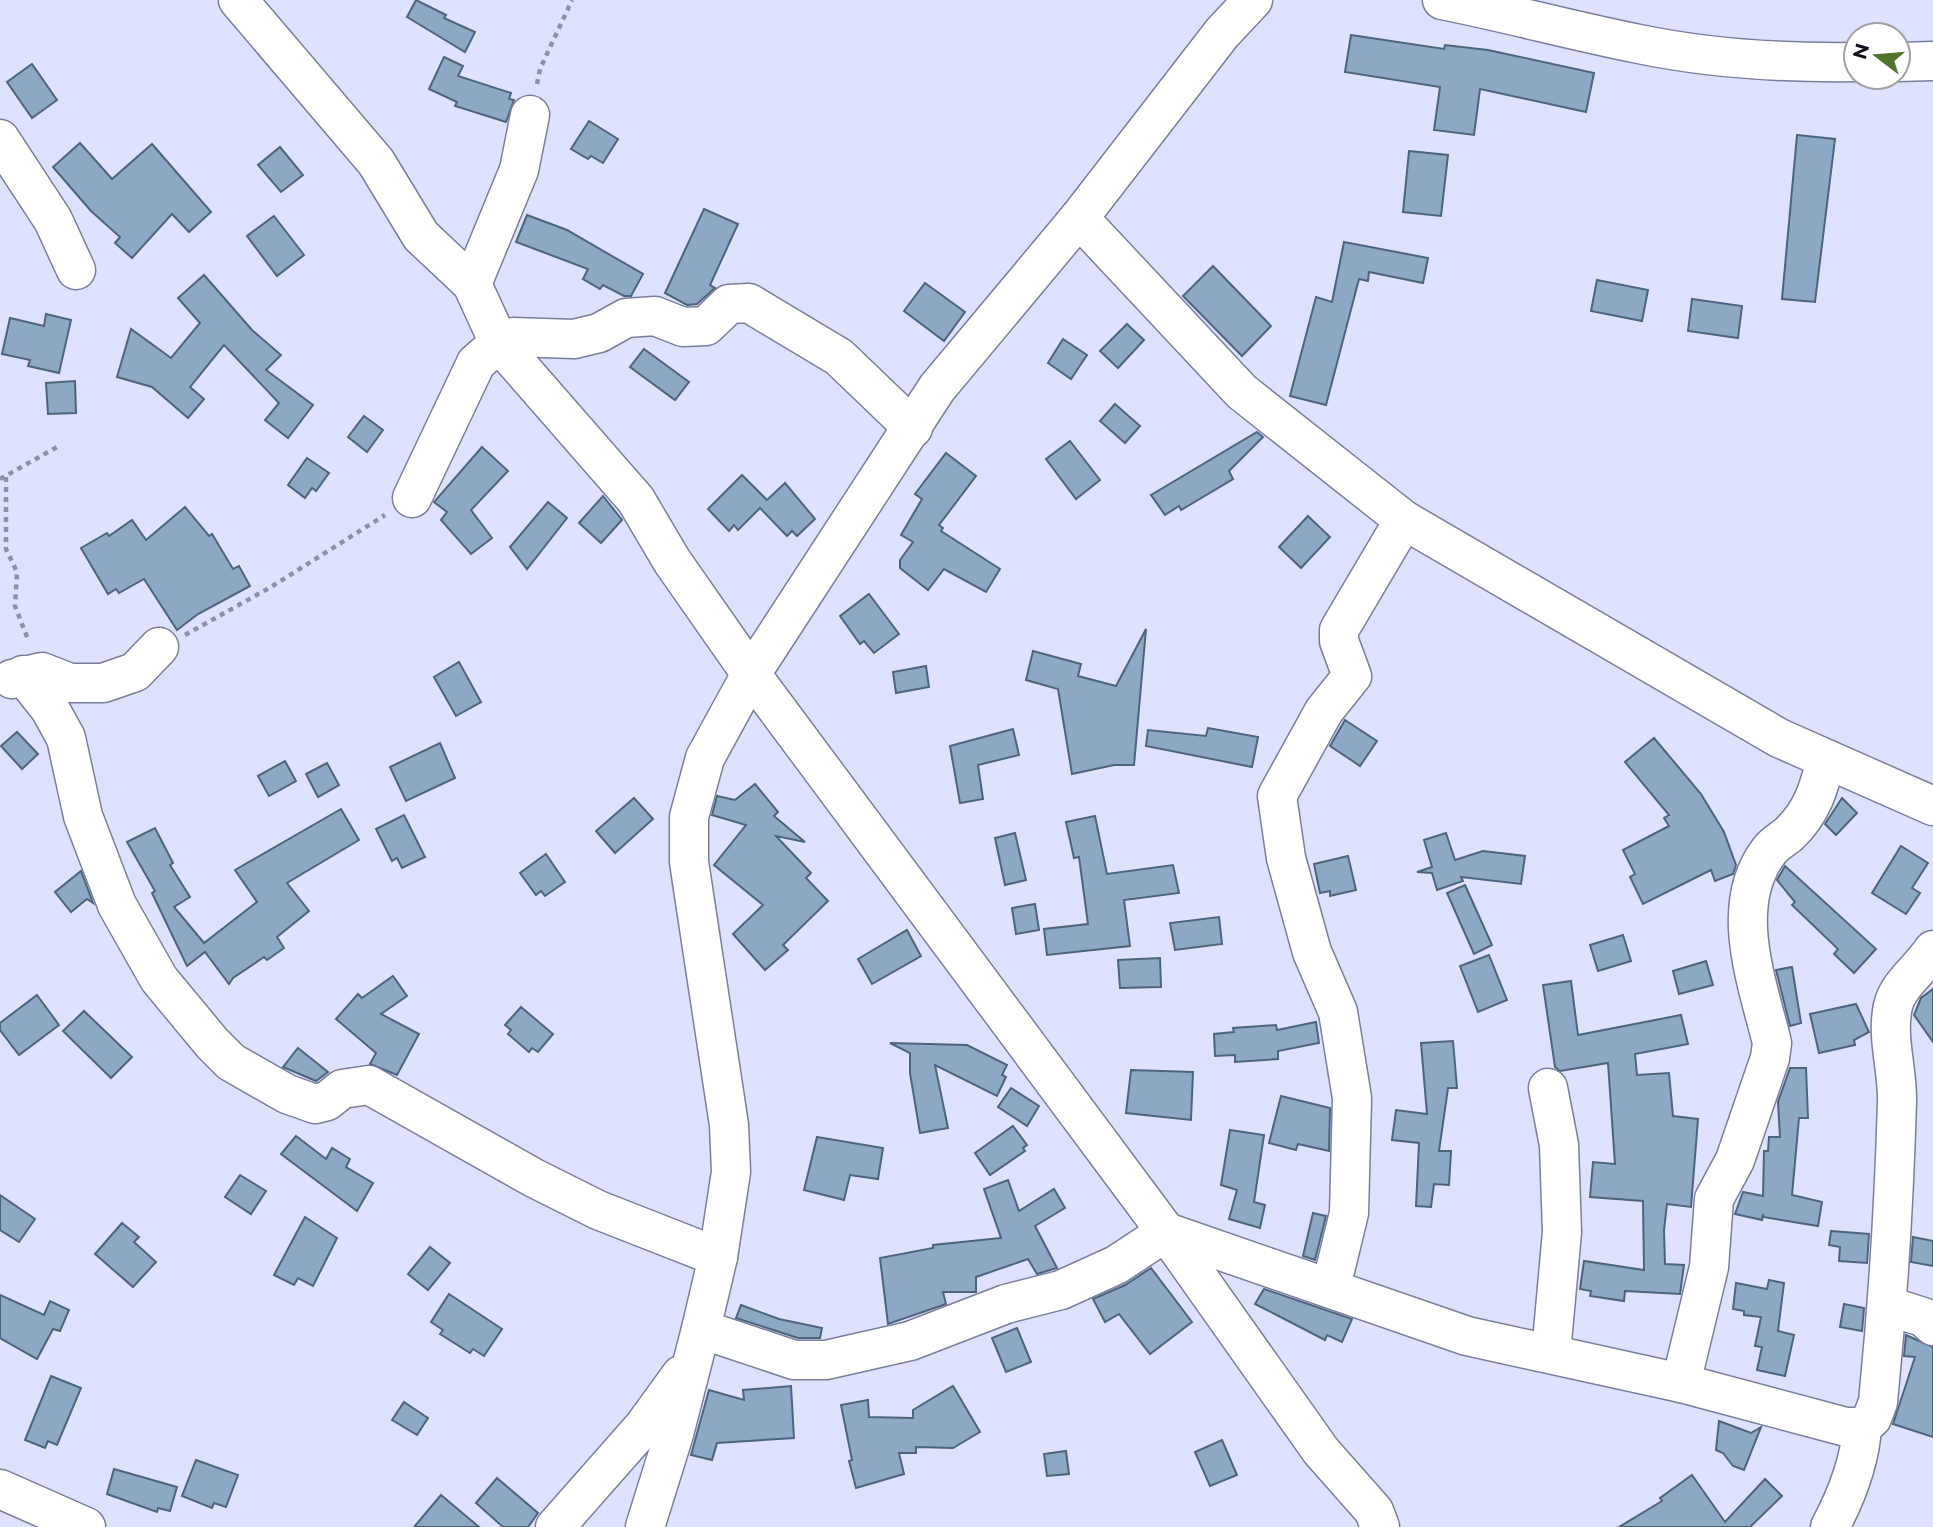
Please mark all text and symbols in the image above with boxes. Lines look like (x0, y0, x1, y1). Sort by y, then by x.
north arrow (1842, 21, 1912, 91)
text: N (1848, 41, 1874, 62)

